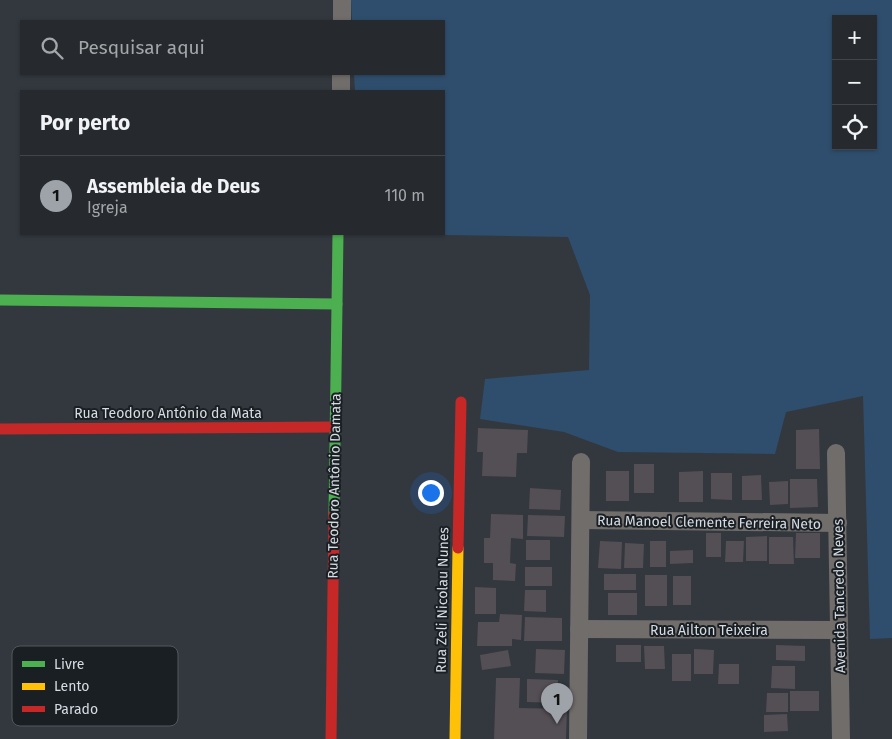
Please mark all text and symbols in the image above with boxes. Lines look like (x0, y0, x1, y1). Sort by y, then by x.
map controls (832, 15, 877, 150)
button: + (832, 15, 877, 60)
search box (20, 20, 445, 75)
icon: search (38, 34, 66, 62)
text: Pesquisar aqui (78, 36, 205, 59)
button: − (832, 60, 877, 105)
button: locate (832, 105, 877, 150)
text: Por perto (40, 110, 130, 136)
text: Assembleia de Deus (87, 175, 260, 198)
text: 1 (52, 186, 60, 205)
text: 110 m (384, 186, 425, 205)
text: Igreja (87, 198, 128, 217)
street label: Rua Teodoro Antônio Damata (324, 393, 345, 579)
street label: Rua Teodoro Antônio da Mata (74, 405, 262, 422)
your location (418, 480, 444, 506)
street label: Rua Manoel Clemente Ferreira Neto (597, 512, 821, 533)
street label: Avenida Tancredo Neves (830, 518, 849, 673)
street label: Rua Zeli Nicolau Nunes (433, 526, 452, 673)
street label: Rua Ailton Teixeira (650, 622, 768, 639)
legend (12, 646, 178, 726)
text: Livre (54, 656, 84, 673)
text: Lento (54, 678, 89, 695)
pin: 1 (541, 683, 573, 724)
text: Parado (54, 701, 98, 718)

